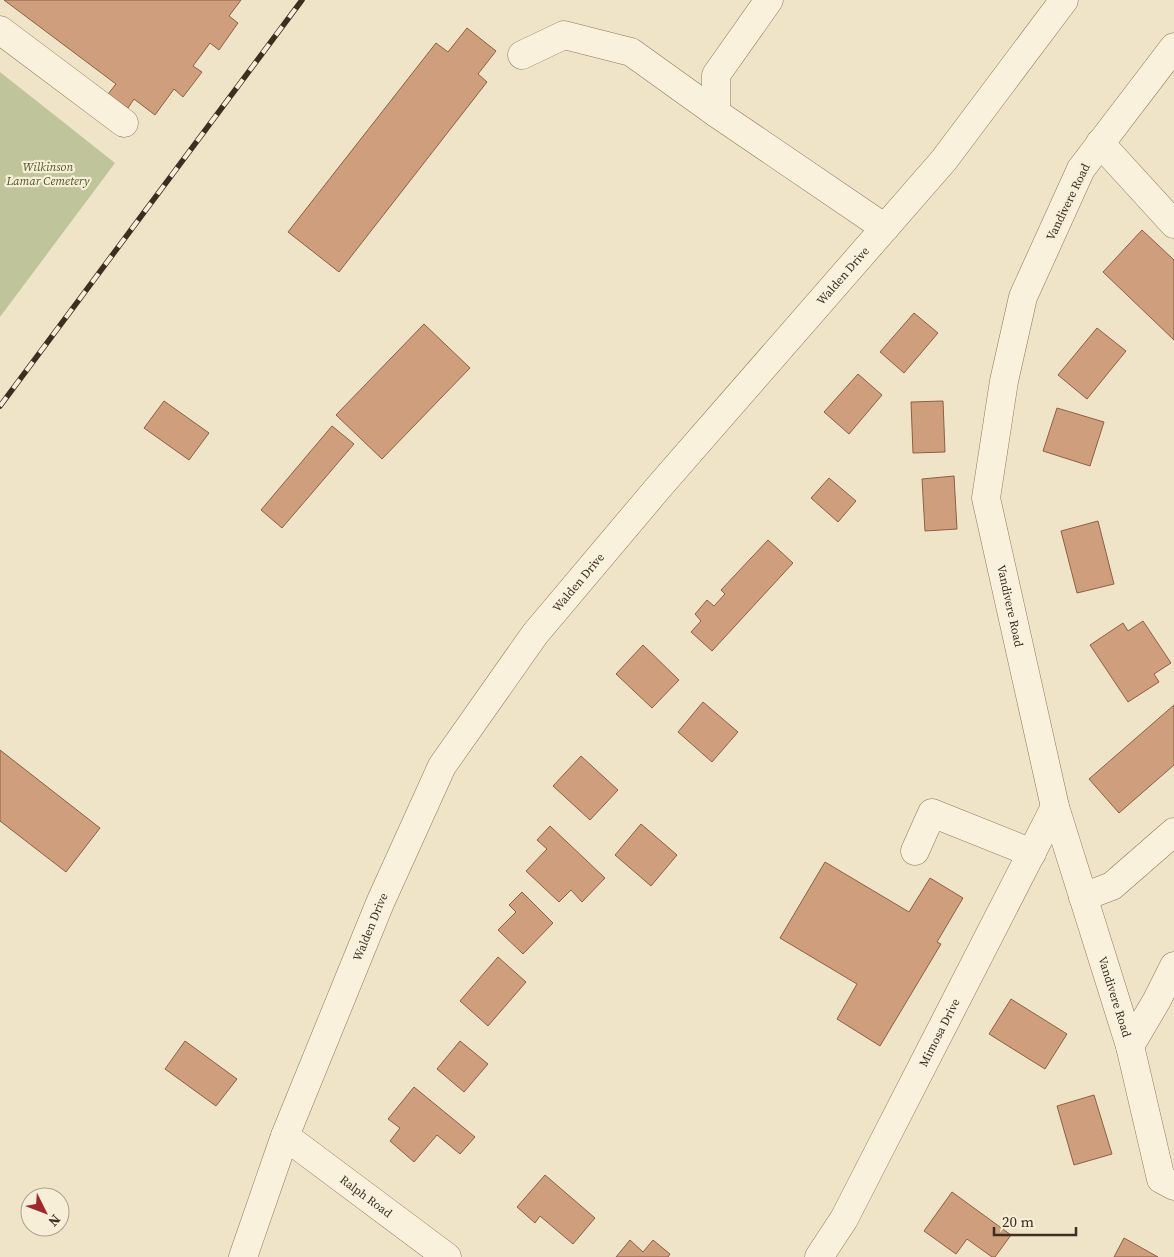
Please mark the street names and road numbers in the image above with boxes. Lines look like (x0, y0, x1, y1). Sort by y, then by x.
street label: Vandivere Road (1042, 161, 1094, 243)
street label: Walden Drive (813, 243, 873, 308)
street label: Walden Drive (549, 550, 608, 615)
street label: Vandivere Road (993, 563, 1027, 649)
street label: Walden Drive (349, 890, 392, 963)
street label: Vandivere Road (1094, 954, 1135, 1039)
street label: Mimosa Drive (915, 996, 964, 1070)
street label: Ralph Road (337, 1172, 395, 1221)

